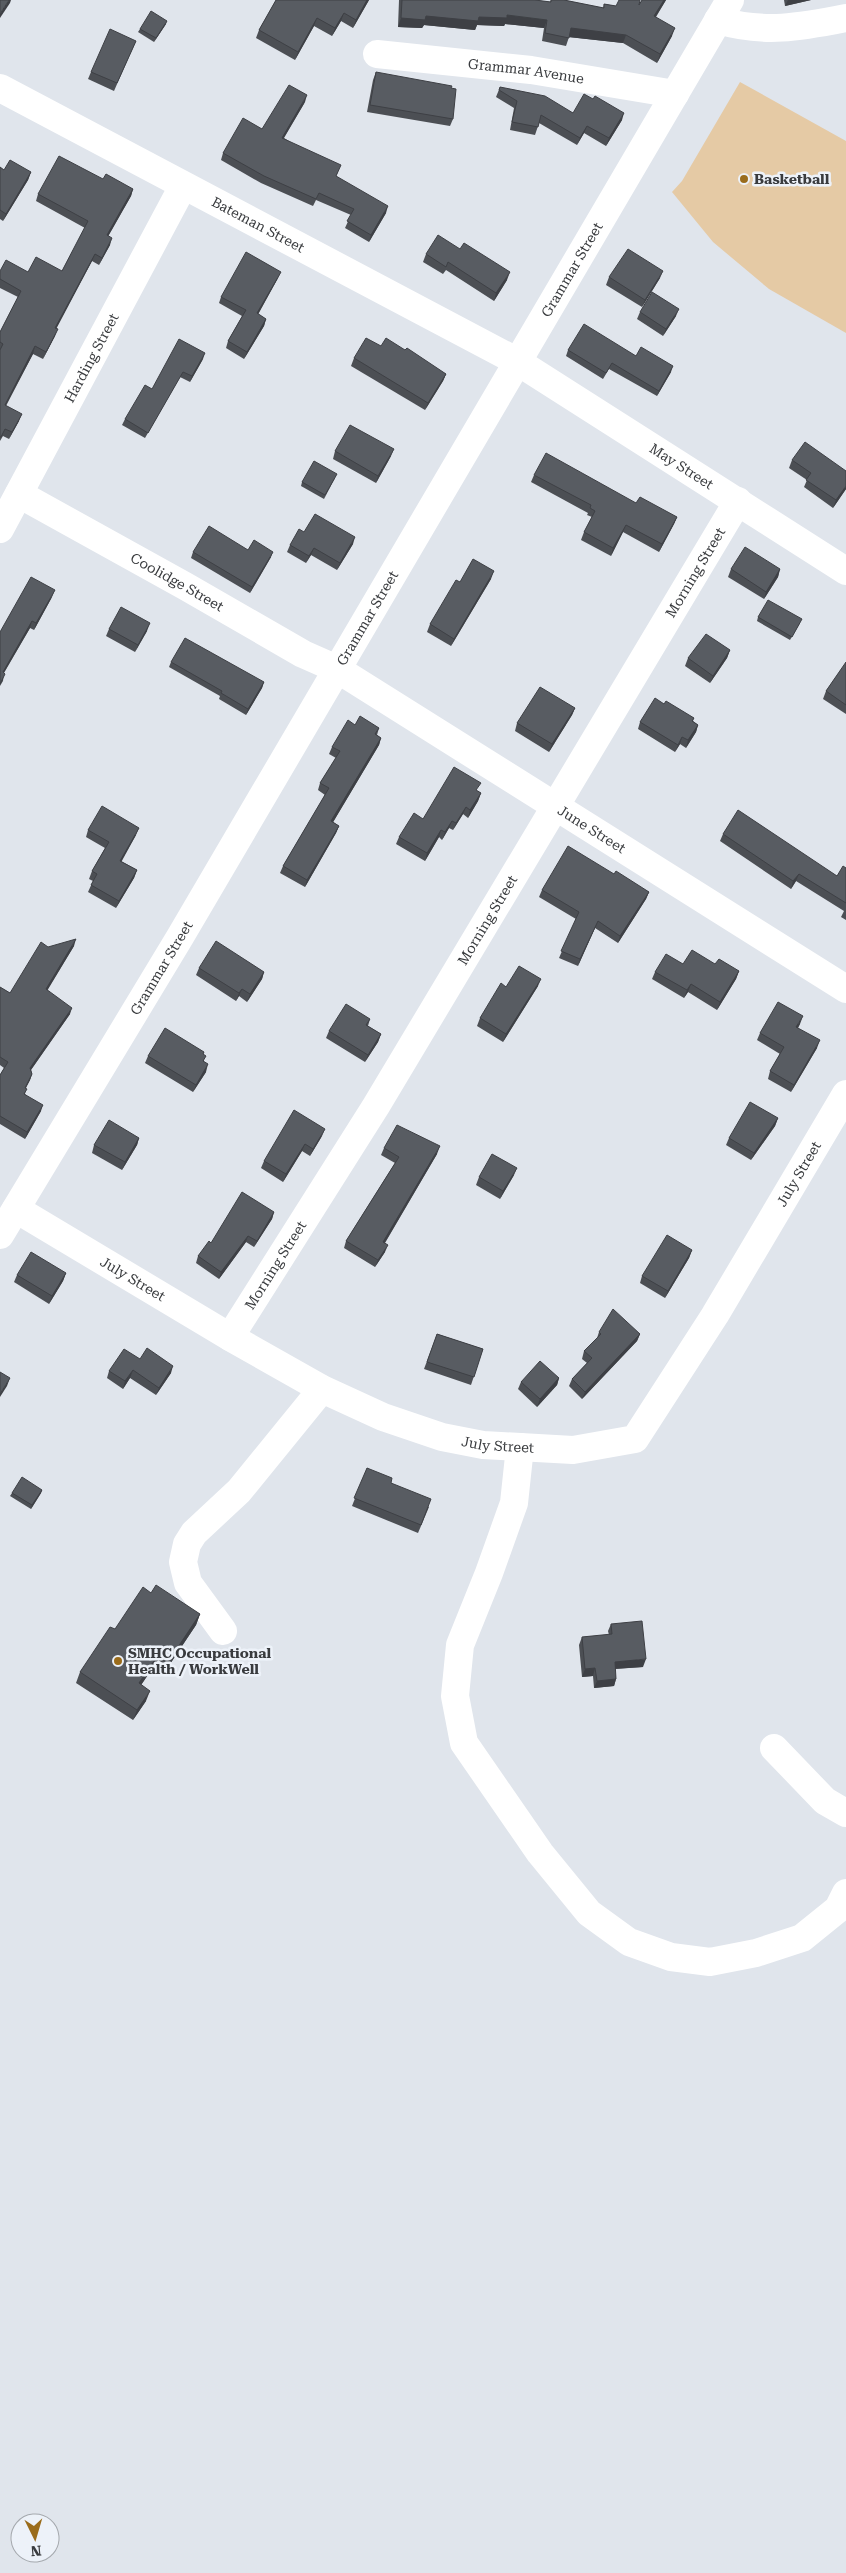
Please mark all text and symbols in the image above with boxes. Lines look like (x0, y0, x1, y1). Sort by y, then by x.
street label: Grammar Avenue (467, 56, 586, 87)
place label: Basketball (754, 171, 830, 187)
marker: Basketball (738, 173, 750, 185)
street label: Bateman Street (209, 193, 307, 256)
street label: Grammar Street (538, 219, 606, 320)
street label: Harding Street (61, 310, 122, 405)
street label: May Street (647, 440, 716, 492)
street label: Morning Street (662, 525, 728, 620)
street label: Coolidge Street (128, 549, 227, 615)
street label: Grammar Street (333, 568, 401, 668)
street label: June Street (555, 802, 629, 856)
street label: Morning Street (454, 872, 520, 968)
street label: Grammar Street (127, 918, 196, 1018)
street label: July Street (773, 1138, 824, 1209)
street label: Morning Street (241, 1218, 309, 1312)
street label: July Street (97, 1253, 168, 1304)
street label: July Street (460, 1433, 535, 1456)
place label: SMHC Occupational Health / WorkWell (128, 1645, 271, 1677)
marker: SMHC Occupational Health / WorkWell (112, 1655, 124, 1667)
north arrow (10, 2513, 60, 2563)
text: N (30, 2543, 42, 2559)

